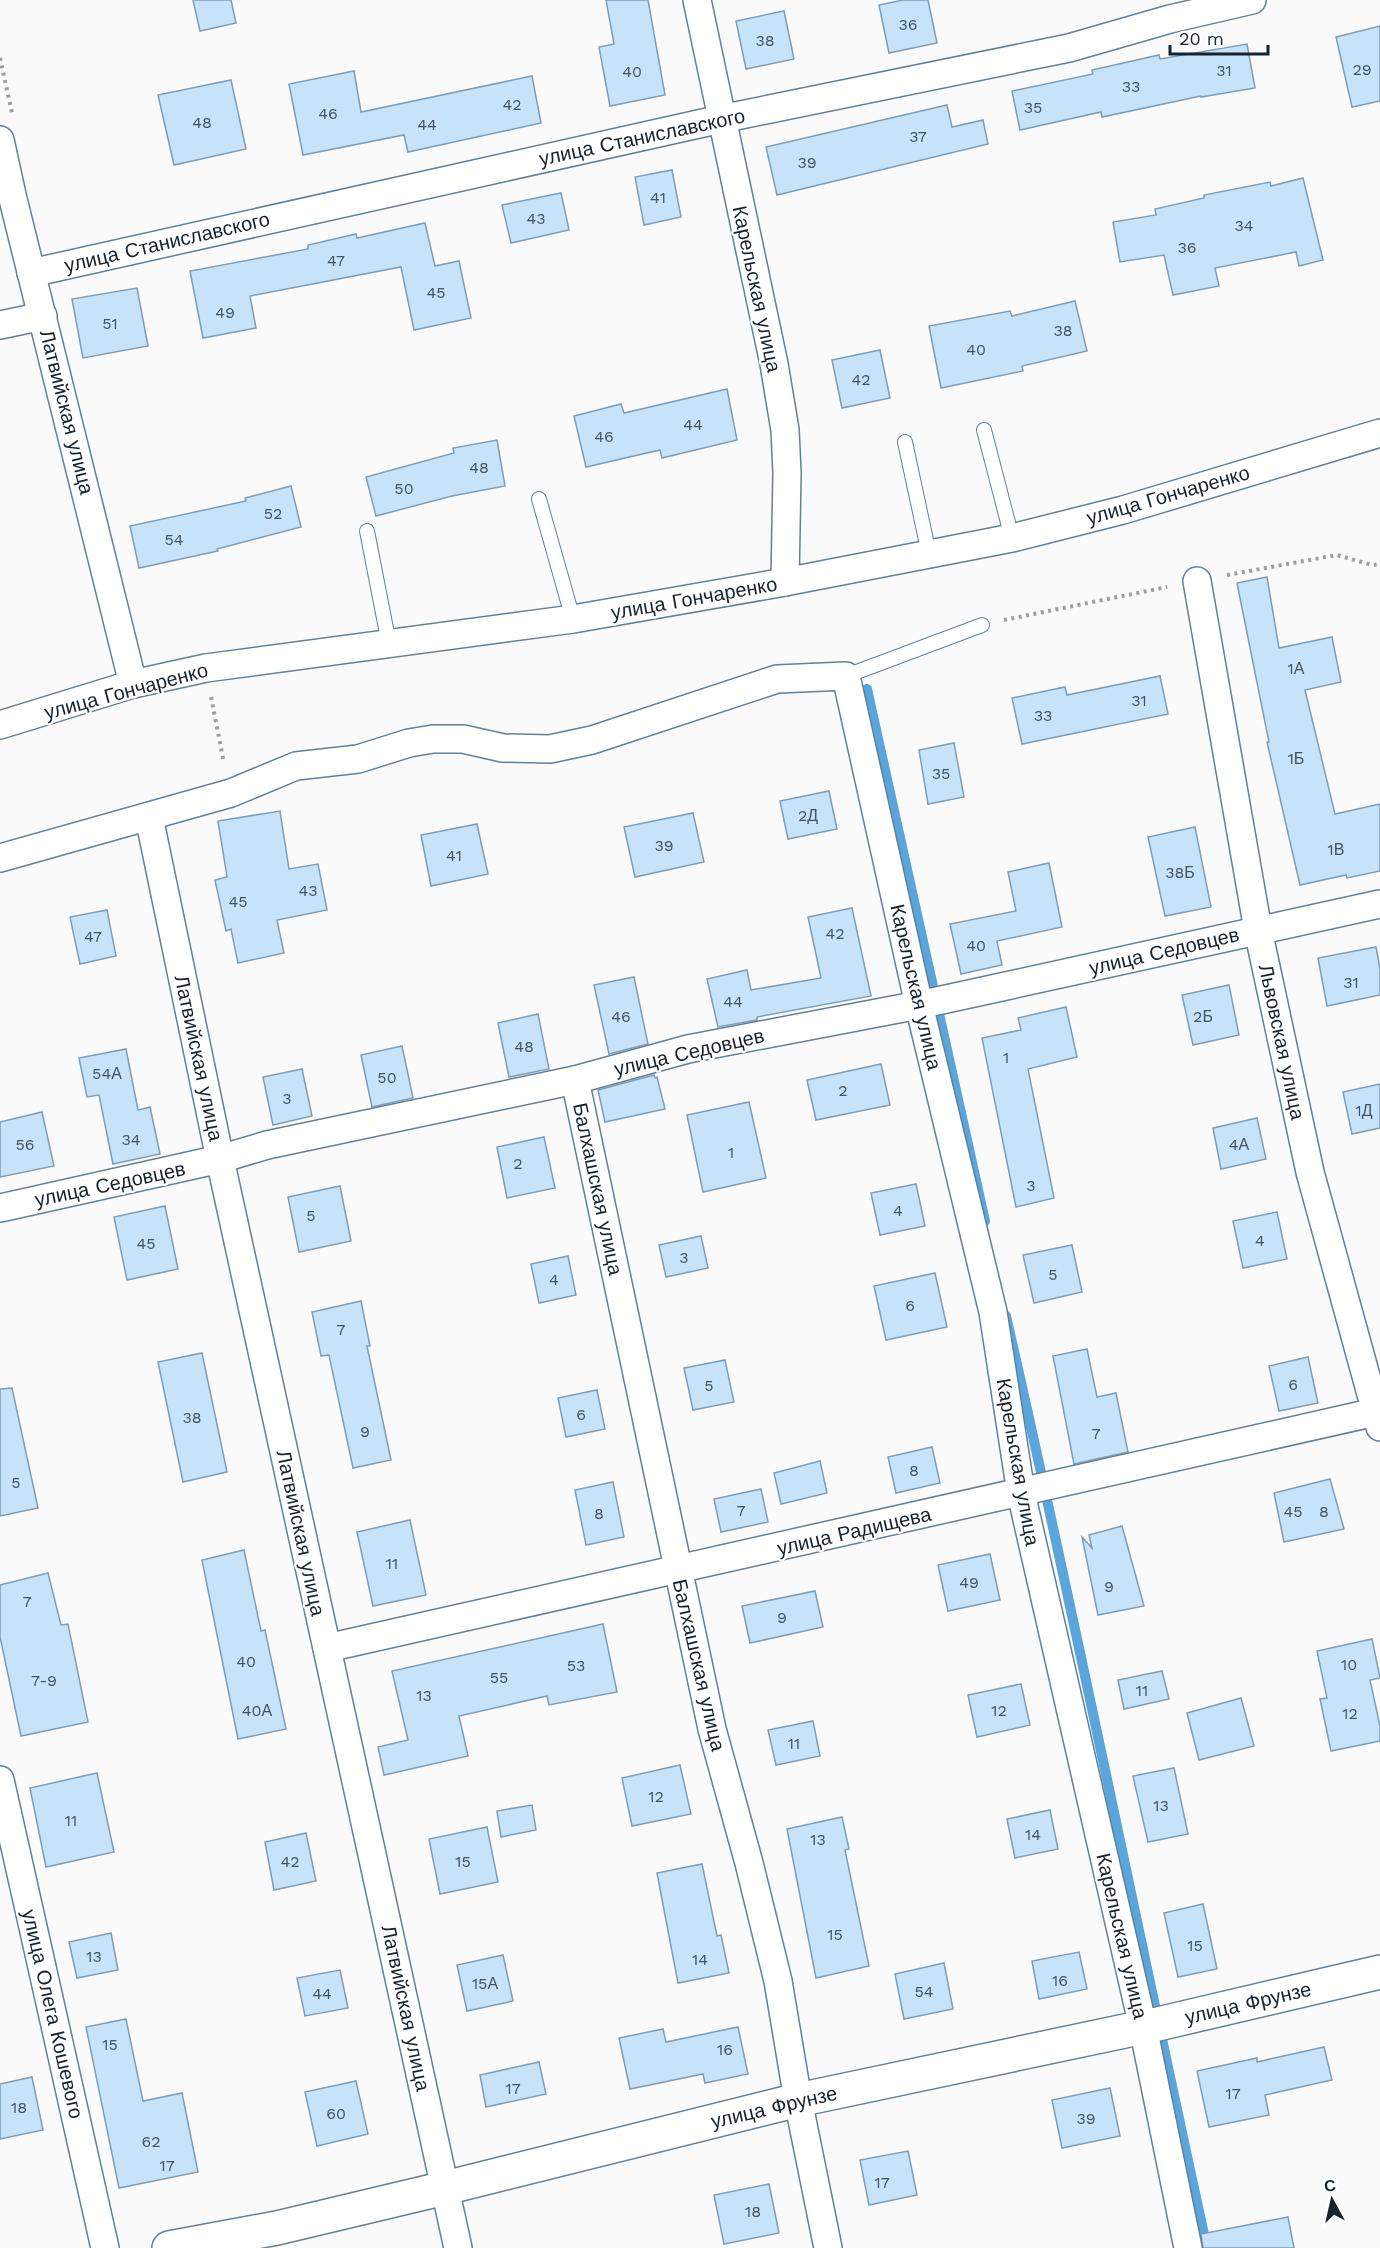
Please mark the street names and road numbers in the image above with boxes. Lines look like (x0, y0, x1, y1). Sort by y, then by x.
street label: улица Станиславского (537, 103, 747, 171)
street label: Карельская улица (728, 204, 787, 375)
street label: улица Станиславского (62, 207, 272, 277)
street label: Латвийская улица (35, 327, 99, 498)
street label: улица Гончаренко (1084, 460, 1252, 530)
street label: улица Гончаренко (609, 572, 779, 624)
street label: улица Гончаренко (42, 658, 210, 724)
street label: Карельская улица (885, 902, 947, 1073)
street label: улица Седовцев (1087, 922, 1241, 980)
street label: Львовская улица (1254, 962, 1310, 1123)
street label: Латвийская улица (170, 973, 228, 1144)
street label: улица Седовцев (612, 1023, 766, 1081)
street label: Балхашская улица (568, 1101, 628, 1278)
street label: улица Седовцев (33, 1156, 187, 1212)
street label: Карельская улица (991, 1377, 1045, 1548)
street label: Латвийская улица (272, 1448, 330, 1619)
street label: улица Радищева (775, 1501, 934, 1560)
street label: Балхашская улица (668, 1577, 731, 1754)
street label: Карельская улица (1091, 1851, 1153, 2022)
street label: улица Олега Кошевого (17, 1907, 89, 2121)
street label: Латвийская улица (377, 1923, 435, 2094)
street label: улица Фрунзе (1182, 1977, 1314, 2029)
street label: улица Фрунзе (708, 2081, 840, 2133)

